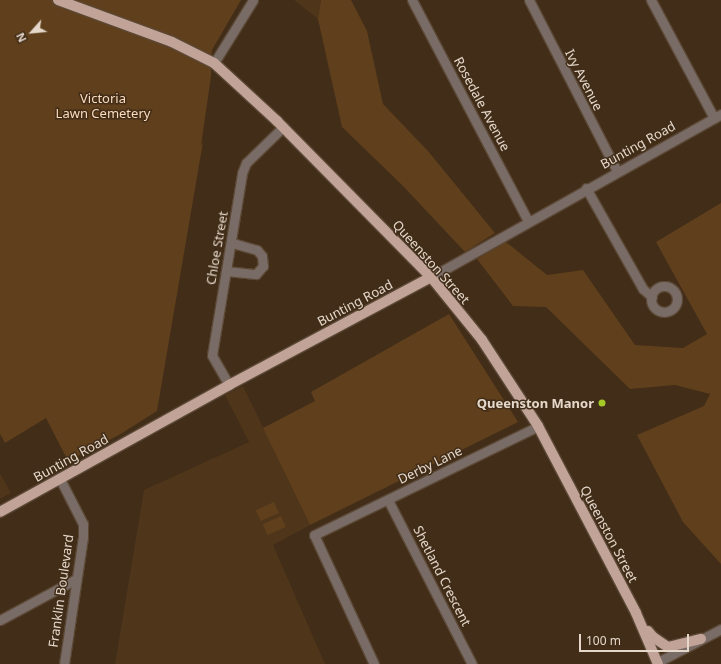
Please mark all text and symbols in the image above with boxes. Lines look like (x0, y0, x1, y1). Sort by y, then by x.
north arrow (12, 12, 52, 52)
text: N (12, 30, 30, 45)
street label: Ivy Avenue (562, 47, 606, 113)
street label: Rosedale Avenue (451, 54, 513, 154)
park label: Victoria Lawn Cemetery (56, 91, 150, 122)
street label: Bunting Road (598, 118, 678, 172)
street label: Chloe Street (203, 210, 231, 286)
street label: Queenston Street (389, 217, 473, 307)
street label: Bunting Road (315, 277, 395, 329)
place label: Queenston Manor (477, 395, 594, 411)
marker: Queenston Manor (597, 398, 607, 408)
street label: Bunting Road (31, 431, 111, 485)
street label: Derby Lane (395, 443, 465, 487)
street label: Queenston Street (577, 483, 641, 585)
street label: Shetland Crescent (410, 523, 474, 629)
street label: Franklin Boulevard (45, 533, 77, 649)
scale bar (581, 626, 691, 652)
text: 100 m (586, 632, 621, 649)

